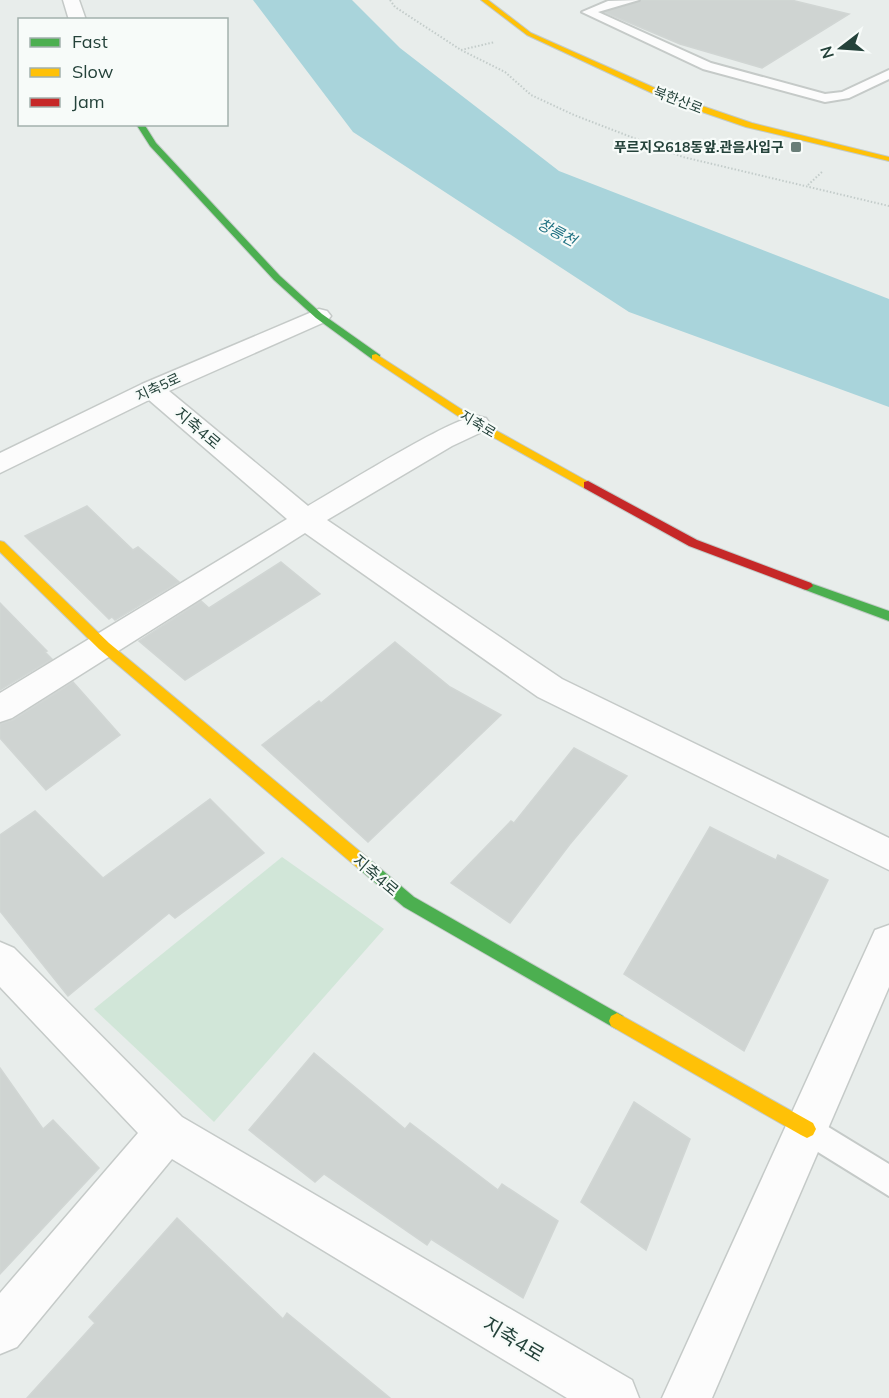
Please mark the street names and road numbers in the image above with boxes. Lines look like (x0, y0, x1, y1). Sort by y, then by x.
street label: 북한산로 (651, 82, 705, 118)
street label: 지축5로 (133, 369, 183, 405)
street label: 지축4로 (171, 403, 225, 453)
street label: 지축로 (457, 406, 499, 442)
street label: 지축4로 (349, 850, 403, 900)
street label: 지축4로 (479, 1311, 549, 1367)

